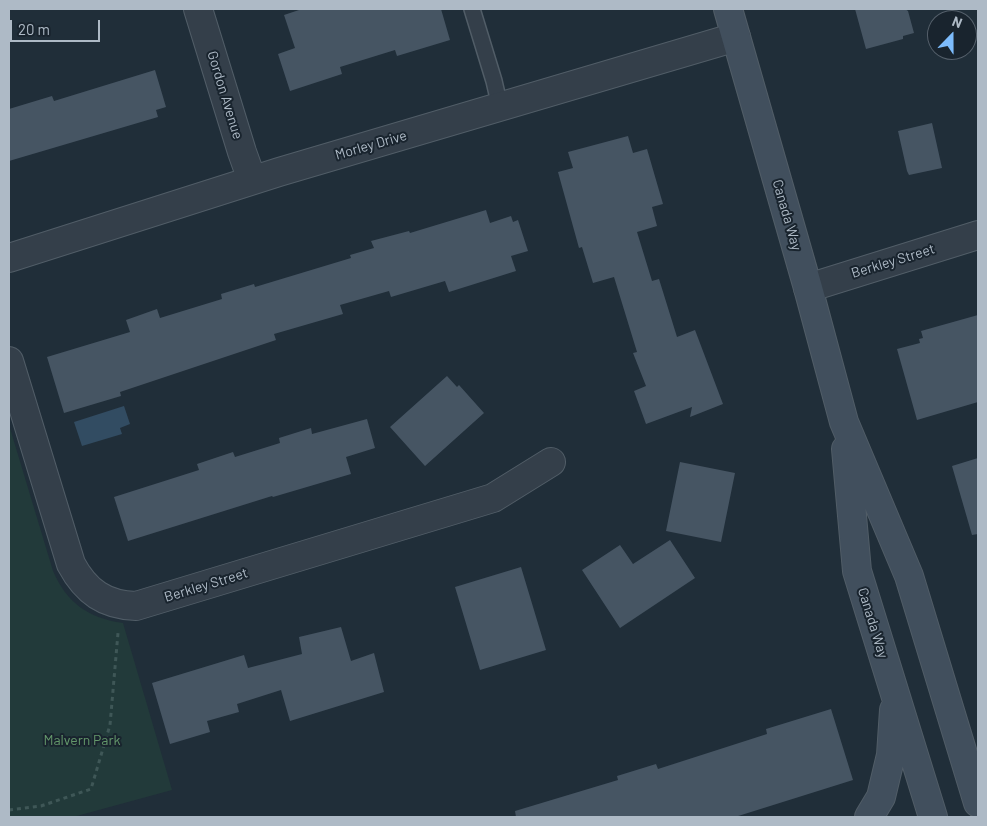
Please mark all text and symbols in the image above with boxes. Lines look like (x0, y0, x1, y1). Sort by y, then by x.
scale bar (12, 10, 102, 42)
north arrow (927, 10, 977, 60)
text: N (950, 12, 965, 31)
text: 20 m (18, 20, 50, 38)
street label: Gordon Avenue (204, 49, 246, 141)
street label: Morley Drive (333, 127, 409, 163)
street label: Canada Way (769, 178, 805, 252)
street label: Berkley Street (849, 240, 937, 282)
street label: Berkley Street (162, 564, 250, 606)
street label: Canada Way (854, 586, 892, 660)
park label: Malvern Park (43, 732, 121, 748)

